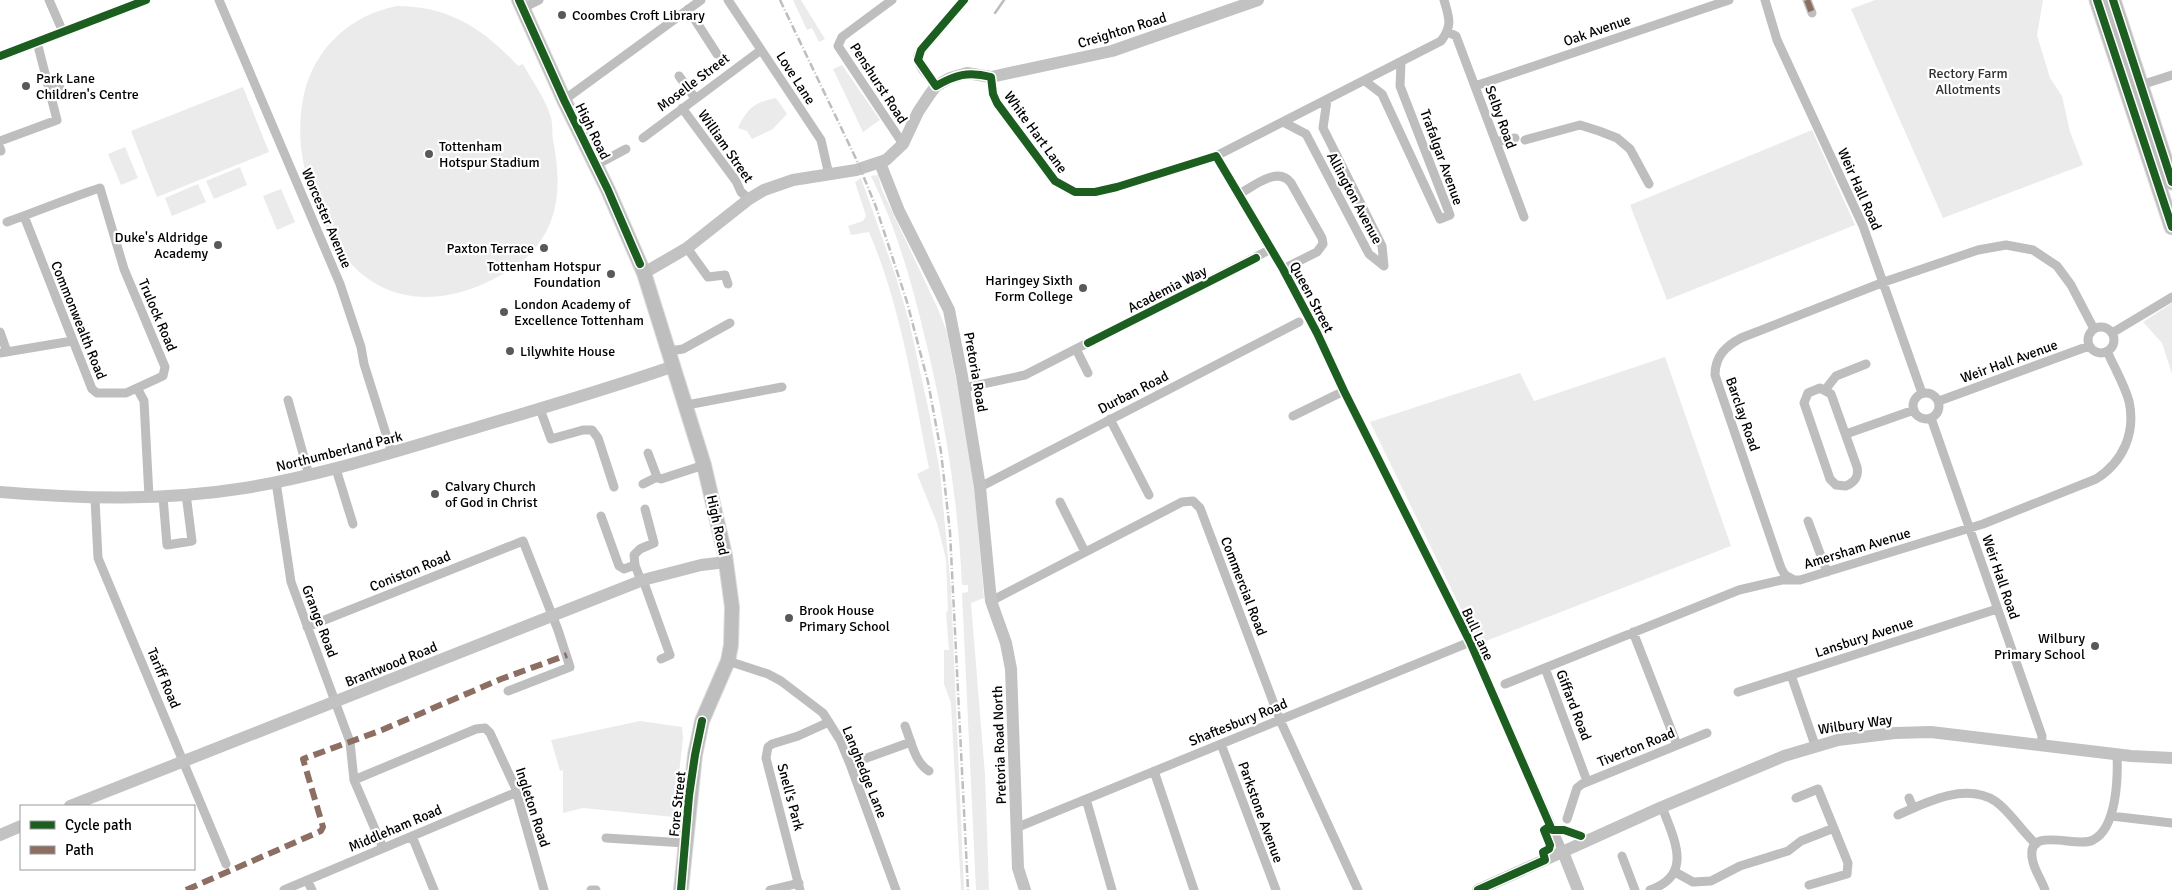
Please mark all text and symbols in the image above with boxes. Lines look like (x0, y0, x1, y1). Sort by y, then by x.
place label: Coombes Croft Library (572, 7, 705, 24)
marker: Coombes Croft Library (556, 9, 568, 21)
street label: Creighton Road (1076, 9, 1169, 52)
street label: Oak Avenue (1561, 11, 1633, 50)
street label: Penshurst Road (846, 40, 911, 127)
street label: Love Lane (772, 49, 819, 108)
street label: Moselle Street (654, 50, 733, 115)
park label: Rectory Farm Allotments (1928, 65, 2008, 98)
place label: Park Lane Children's Centre (36, 70, 139, 103)
marker: Park Lane Children's Centre (20, 80, 32, 92)
street label: Selby Road (1481, 83, 1520, 151)
street label: White Hart Lane (1000, 88, 1071, 177)
street label: High Road (571, 100, 614, 162)
street label: William Street (694, 106, 757, 186)
street label: Trafalgar Avenue (1416, 107, 1467, 207)
place label: Tottenham Hotspur Stadium (439, 138, 540, 171)
street label: Weir Hall Road (1834, 146, 1885, 233)
marker: Tottenham Hotspur Stadium (423, 148, 435, 160)
street label: Allington Avenue (1323, 149, 1386, 247)
street label: Worcester Avenue (298, 166, 355, 271)
place label: Duke's Aldridge Academy (115, 229, 208, 262)
marker: Duke's Aldridge Academy (212, 239, 224, 251)
place label: Paxton Terrace (447, 240, 534, 257)
marker: Paxton Terrace (538, 242, 550, 254)
place label: Tottenham Hotspur Foundation (487, 258, 602, 291)
street label: Commonwealth Road (47, 259, 110, 382)
street label: Queen Street (1286, 259, 1337, 336)
street label: Academia Way (1125, 262, 1210, 317)
marker: Tottenham Hotspur Foundation (605, 268, 617, 280)
place label: Haringey Sixth Form College (985, 272, 1073, 305)
street label: Trulock Road (135, 276, 180, 354)
marker: Haringey Sixth Form College (1077, 282, 1089, 294)
place label: London Academy of Excellence Tottenham (514, 296, 644, 329)
marker: London Academy of Excellence Tottenham (498, 306, 510, 318)
street label: Pretoria Road (960, 331, 991, 413)
street label: Weir Hall Avenue (1958, 336, 2060, 387)
place label: Lilywhite House (520, 343, 615, 360)
marker: Lilywhite House (504, 345, 516, 357)
street label: Durban Road (1095, 367, 1171, 418)
street label: Barclay Road (1722, 375, 1763, 454)
street label: Northumberland Park (274, 428, 404, 475)
place label: Calvary Church of God in Christ (445, 478, 538, 511)
marker: Calvary Church of God in Christ (429, 488, 441, 500)
street label: High Road (703, 493, 732, 557)
street label: Amersham Avenue (1802, 524, 1913, 573)
street label: Weir Hall Road (1978, 533, 2023, 622)
street label: Commercial Road (1217, 534, 1270, 638)
street label: Coniston Road (367, 547, 453, 595)
street label: Grange Road (298, 583, 341, 660)
place label: Brook House Primary School (799, 602, 890, 635)
street label: Bull Lane (1458, 605, 1497, 663)
marker: Brook House Primary School (783, 612, 795, 624)
street label: Lansbury Avenue (1813, 614, 1915, 661)
place label: Wilbury Primary School (1994, 630, 2085, 663)
street label: Brantwood Road (343, 638, 440, 691)
marker: Wilbury Primary School (2089, 640, 2101, 652)
street label: Tariff Road (143, 645, 184, 711)
street label: Giffard Road (1552, 667, 1595, 743)
street label: Pretoria Road North (989, 685, 1010, 805)
street label: Shaftesbury Road (1186, 695, 1290, 750)
street label: Wilbury Way (1817, 711, 1894, 738)
street label: Langhedge Lane (838, 724, 891, 821)
street label: Tiverton Road (1595, 724, 1677, 771)
street label: Parkstone Avenue (1234, 759, 1287, 865)
street label: Snell's Park (773, 762, 808, 833)
street label: Ingleton Road (512, 765, 553, 849)
street label: Fore Street (666, 770, 689, 838)
street label: Middleham Road (346, 801, 444, 856)
legend (20, 805, 195, 870)
text: Cycle path (65, 816, 132, 834)
text: Path (65, 841, 94, 859)

